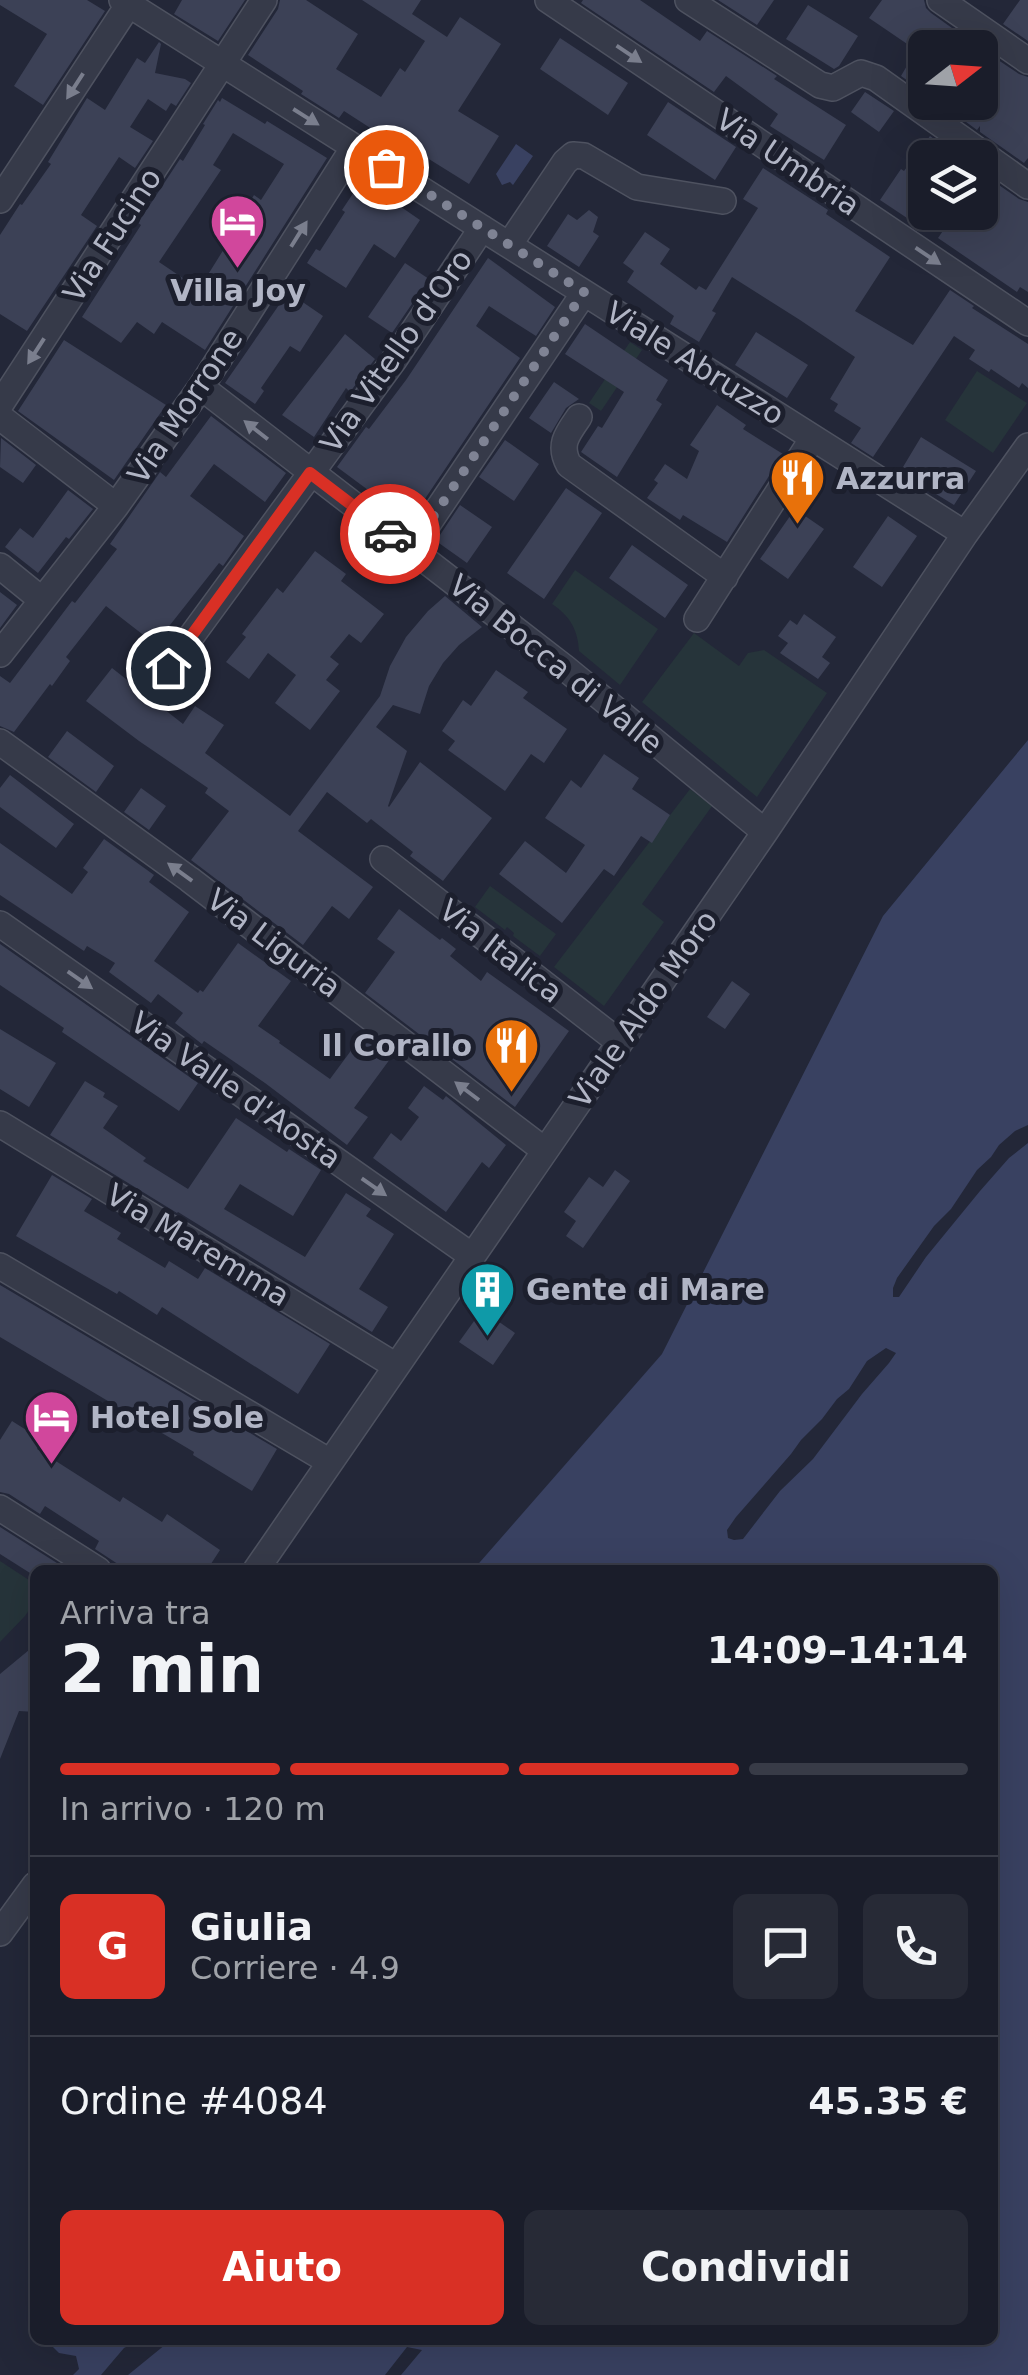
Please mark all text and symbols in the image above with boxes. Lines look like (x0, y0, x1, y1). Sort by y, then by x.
north arrow (908, 30, 998, 120)
map controls (908, 30, 998, 230)
one-way arrow (616, 45, 643, 63)
one-way arrow (67, 72, 85, 99)
street label: Via Umbria (710, 101, 866, 223)
one-way arrow (292, 107, 320, 125)
pin (344, 125, 429, 210)
icon: bag (359, 140, 414, 195)
button: layers (908, 140, 998, 230)
street label: Via Fucino (56, 161, 168, 309)
hotel icon: Villa Joy (208, 192, 268, 271)
one-way arrow (289, 220, 308, 247)
street label: Via Vitello d'Oro (313, 243, 479, 459)
one-way arrow (914, 246, 941, 264)
place label: Villa Joy (170, 273, 306, 308)
street label: Viale Abruzzo (599, 294, 791, 432)
street label: Via Morrone (120, 322, 250, 490)
one-way arrow (27, 337, 45, 364)
one-way arrow (243, 420, 269, 441)
restaurant icon: Azzurra (767, 448, 827, 527)
place label: Azzurra (836, 461, 965, 496)
courier (340, 484, 440, 584)
icon: car (363, 507, 418, 562)
street label: Via Bocca di Valle (442, 567, 670, 761)
pin (126, 626, 211, 711)
icon: home (141, 641, 196, 696)
one-way arrow (167, 863, 194, 883)
street label: Via Liguria (200, 881, 348, 1005)
street label: Via Italica (432, 892, 570, 1010)
street label: Viale Aldo Moro (562, 904, 724, 1114)
one-way arrow (66, 970, 93, 989)
street label: Via Valle d'Aosta (124, 1004, 348, 1176)
restaurant icon: Il Corallo (481, 1015, 541, 1094)
place label: Il Corallo (321, 1028, 472, 1063)
one-way arrow (454, 1081, 480, 1101)
street label: Via Maremma (100, 1177, 296, 1313)
one-way arrow (361, 1177, 387, 1196)
building icon: Gente di Mare (457, 1259, 517, 1338)
place label: Gente di Mare (526, 1272, 765, 1307)
hotel icon: Hotel Sole (21, 1387, 81, 1466)
place label: Hotel Sole (90, 1400, 264, 1435)
text: Arriva tra (60, 1594, 211, 1632)
text: 14:09–14:14 (707, 1628, 968, 1672)
text: 2 min (60, 1632, 264, 1707)
text: In arrivo · 120 m (60, 1790, 326, 1828)
button: chat (733, 1894, 838, 1999)
button: phone (863, 1894, 968, 1999)
text: Giulia (190, 1905, 313, 1949)
text: G (97, 1924, 128, 1968)
text: Corriere · 4.9 (190, 1949, 400, 1987)
text: Ordine #4084 (60, 2079, 328, 2123)
text: 45.35 € (808, 2079, 968, 2123)
button: Aiuto (60, 2210, 504, 2325)
button: Condividi (524, 2210, 968, 2325)

